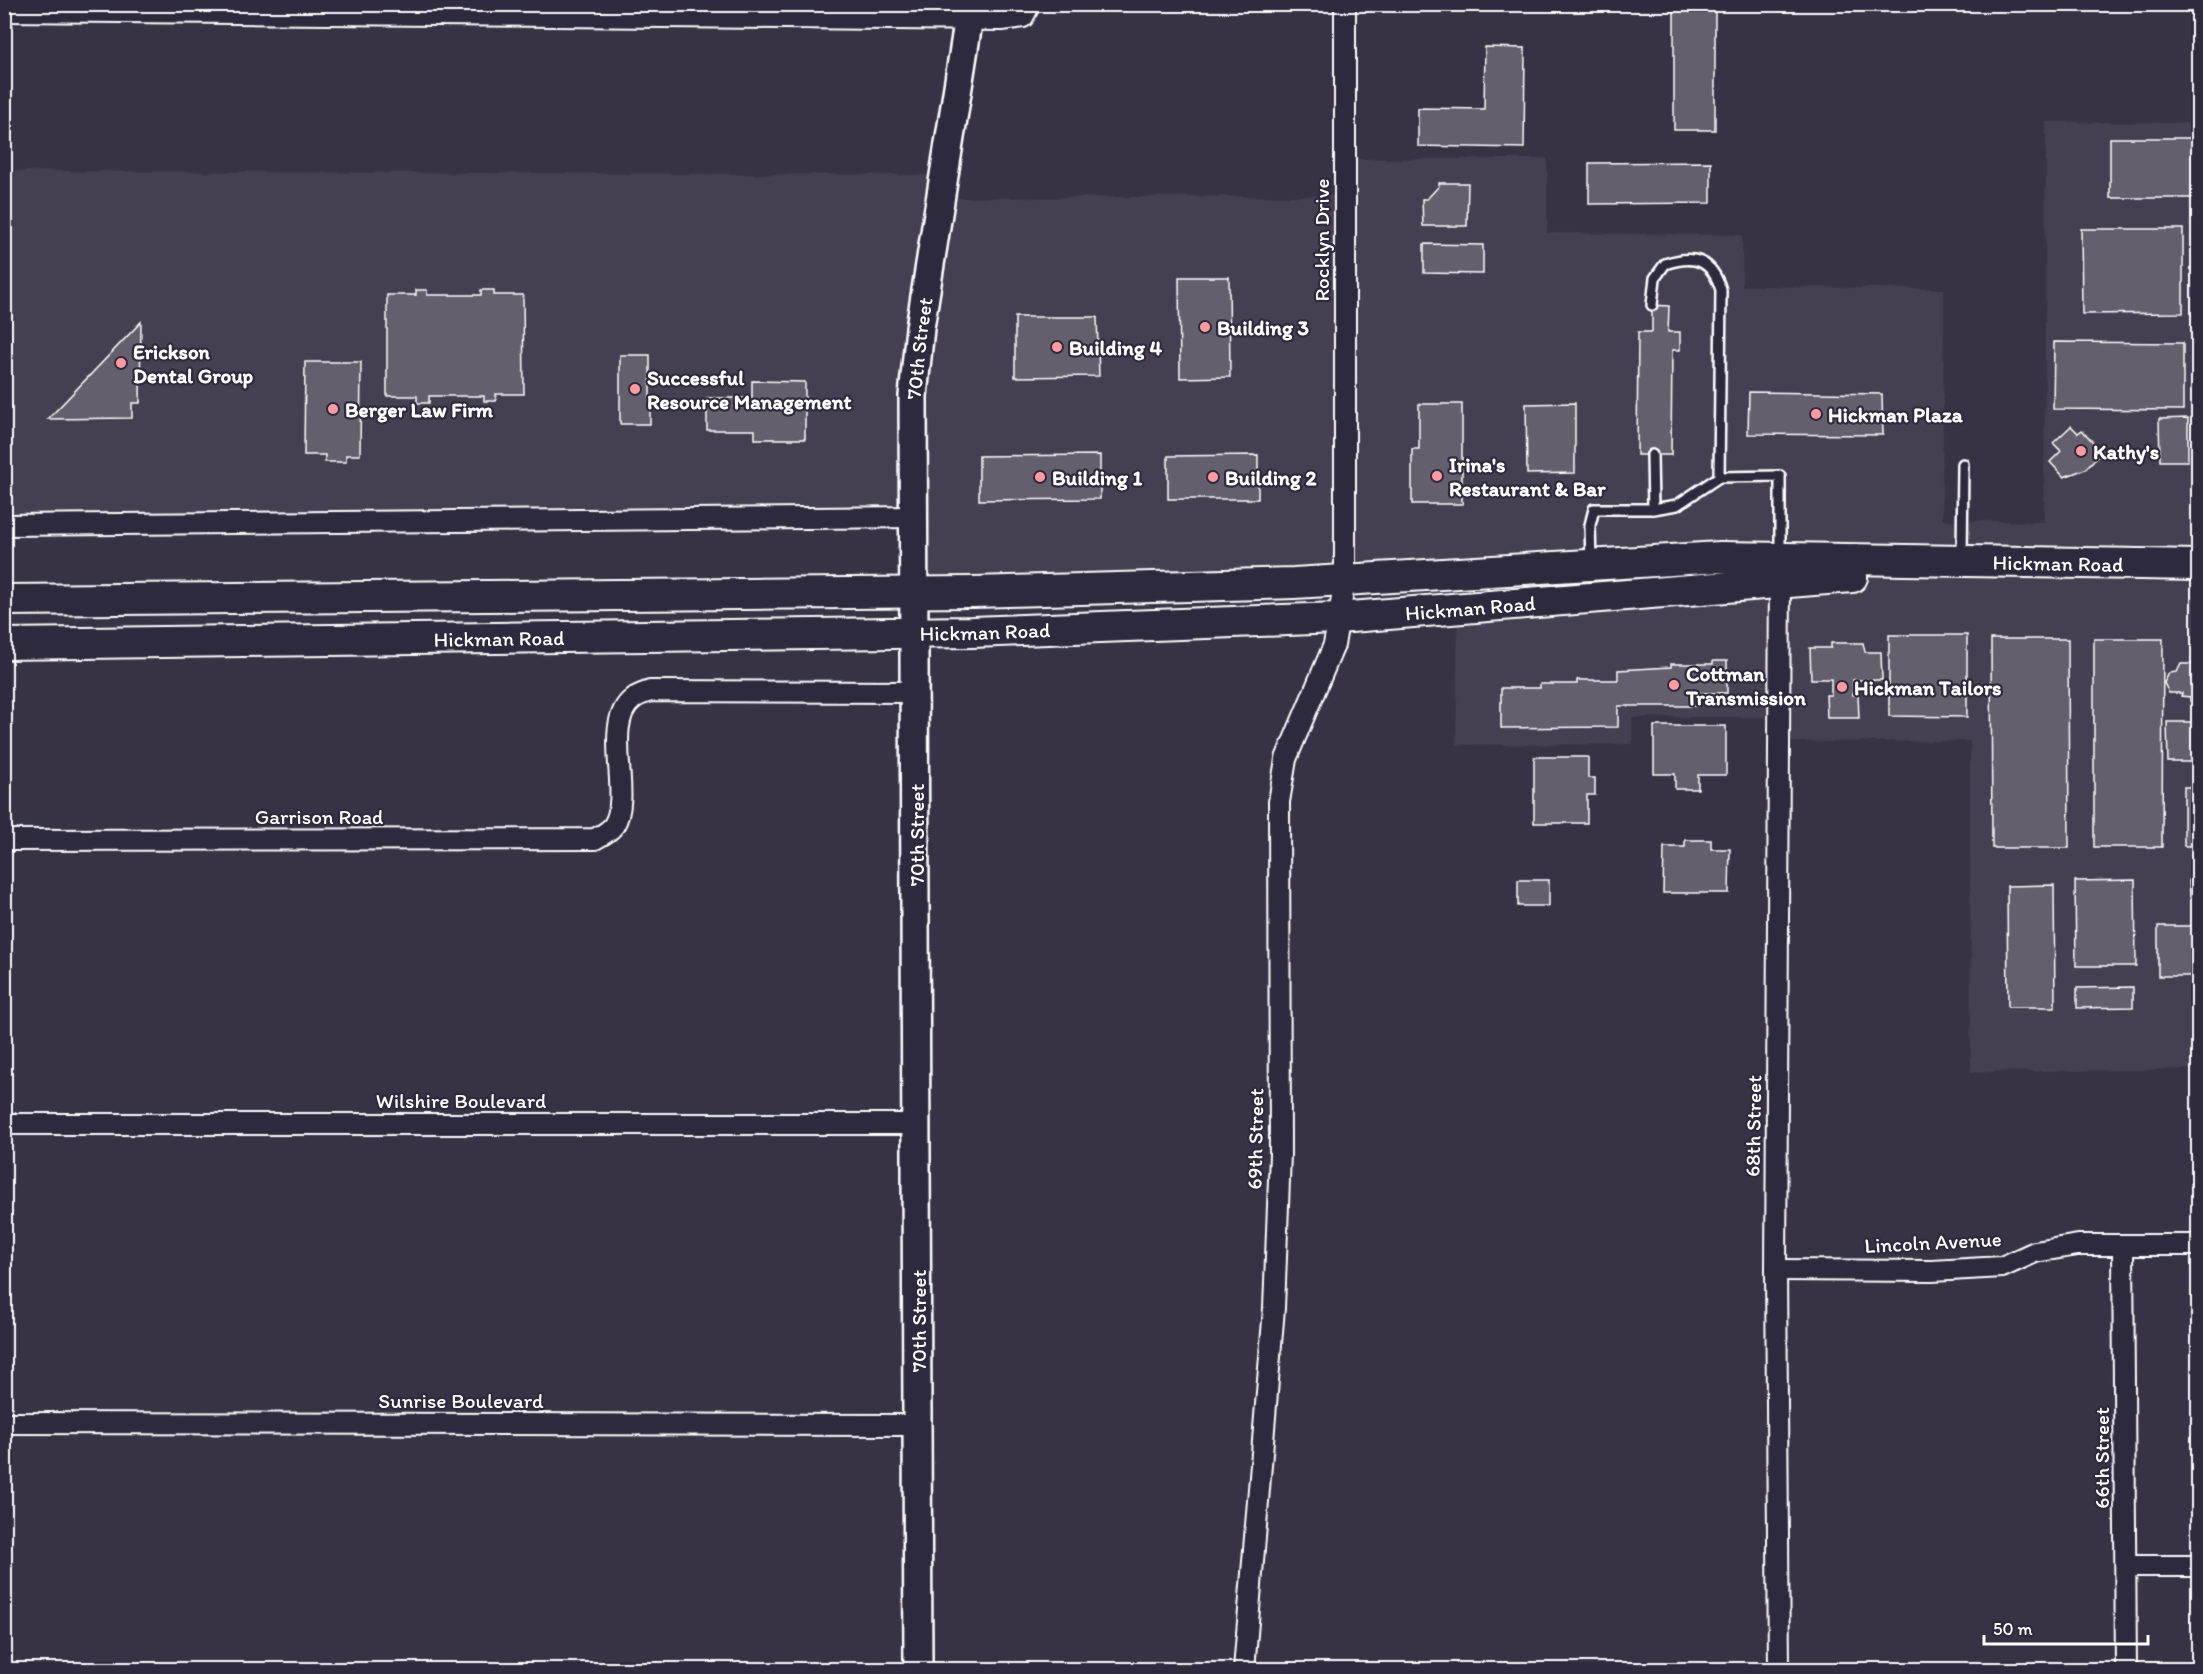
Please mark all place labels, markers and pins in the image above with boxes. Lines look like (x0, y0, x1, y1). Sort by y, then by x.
place label: Building 3 (1217, 315, 1309, 341)
marker: Building 3 (1198, 320, 1212, 334)
place label: Building 4 (1069, 335, 1162, 361)
place label: Erickson Dental Group (133, 339, 253, 389)
marker: Building 4 (1050, 340, 1064, 354)
marker: Erickson Dental Group (114, 356, 128, 370)
place label: Successful Resource Management (647, 365, 852, 415)
marker: Successful Resource Management (628, 382, 642, 396)
place label: Berger Law Firm (345, 397, 493, 423)
marker: Berger Law Firm (326, 402, 340, 416)
place label: Hickman Plaza (1828, 402, 1964, 427)
marker: Hickman Plaza (1809, 407, 1823, 421)
place label: Kathy's (2093, 439, 2159, 465)
marker: Kathy's (2074, 444, 2088, 458)
place label: Irina's Restaurant & Bar (1449, 452, 1606, 501)
place label: Building 1 (1052, 465, 1142, 491)
place label: Building 2 (1225, 465, 1317, 491)
marker: Irina's Restaurant & Bar (1430, 469, 1444, 483)
marker: Building 1 (1033, 470, 1047, 484)
marker: Building 2 (1206, 470, 1220, 484)
place label: Cottman Transmission (1685, 661, 1806, 710)
place label: Hickman Tailors (1854, 675, 2001, 700)
marker: Cottman Transmission (1667, 678, 1681, 692)
marker: Hickman Tailors (1835, 680, 1849, 694)

